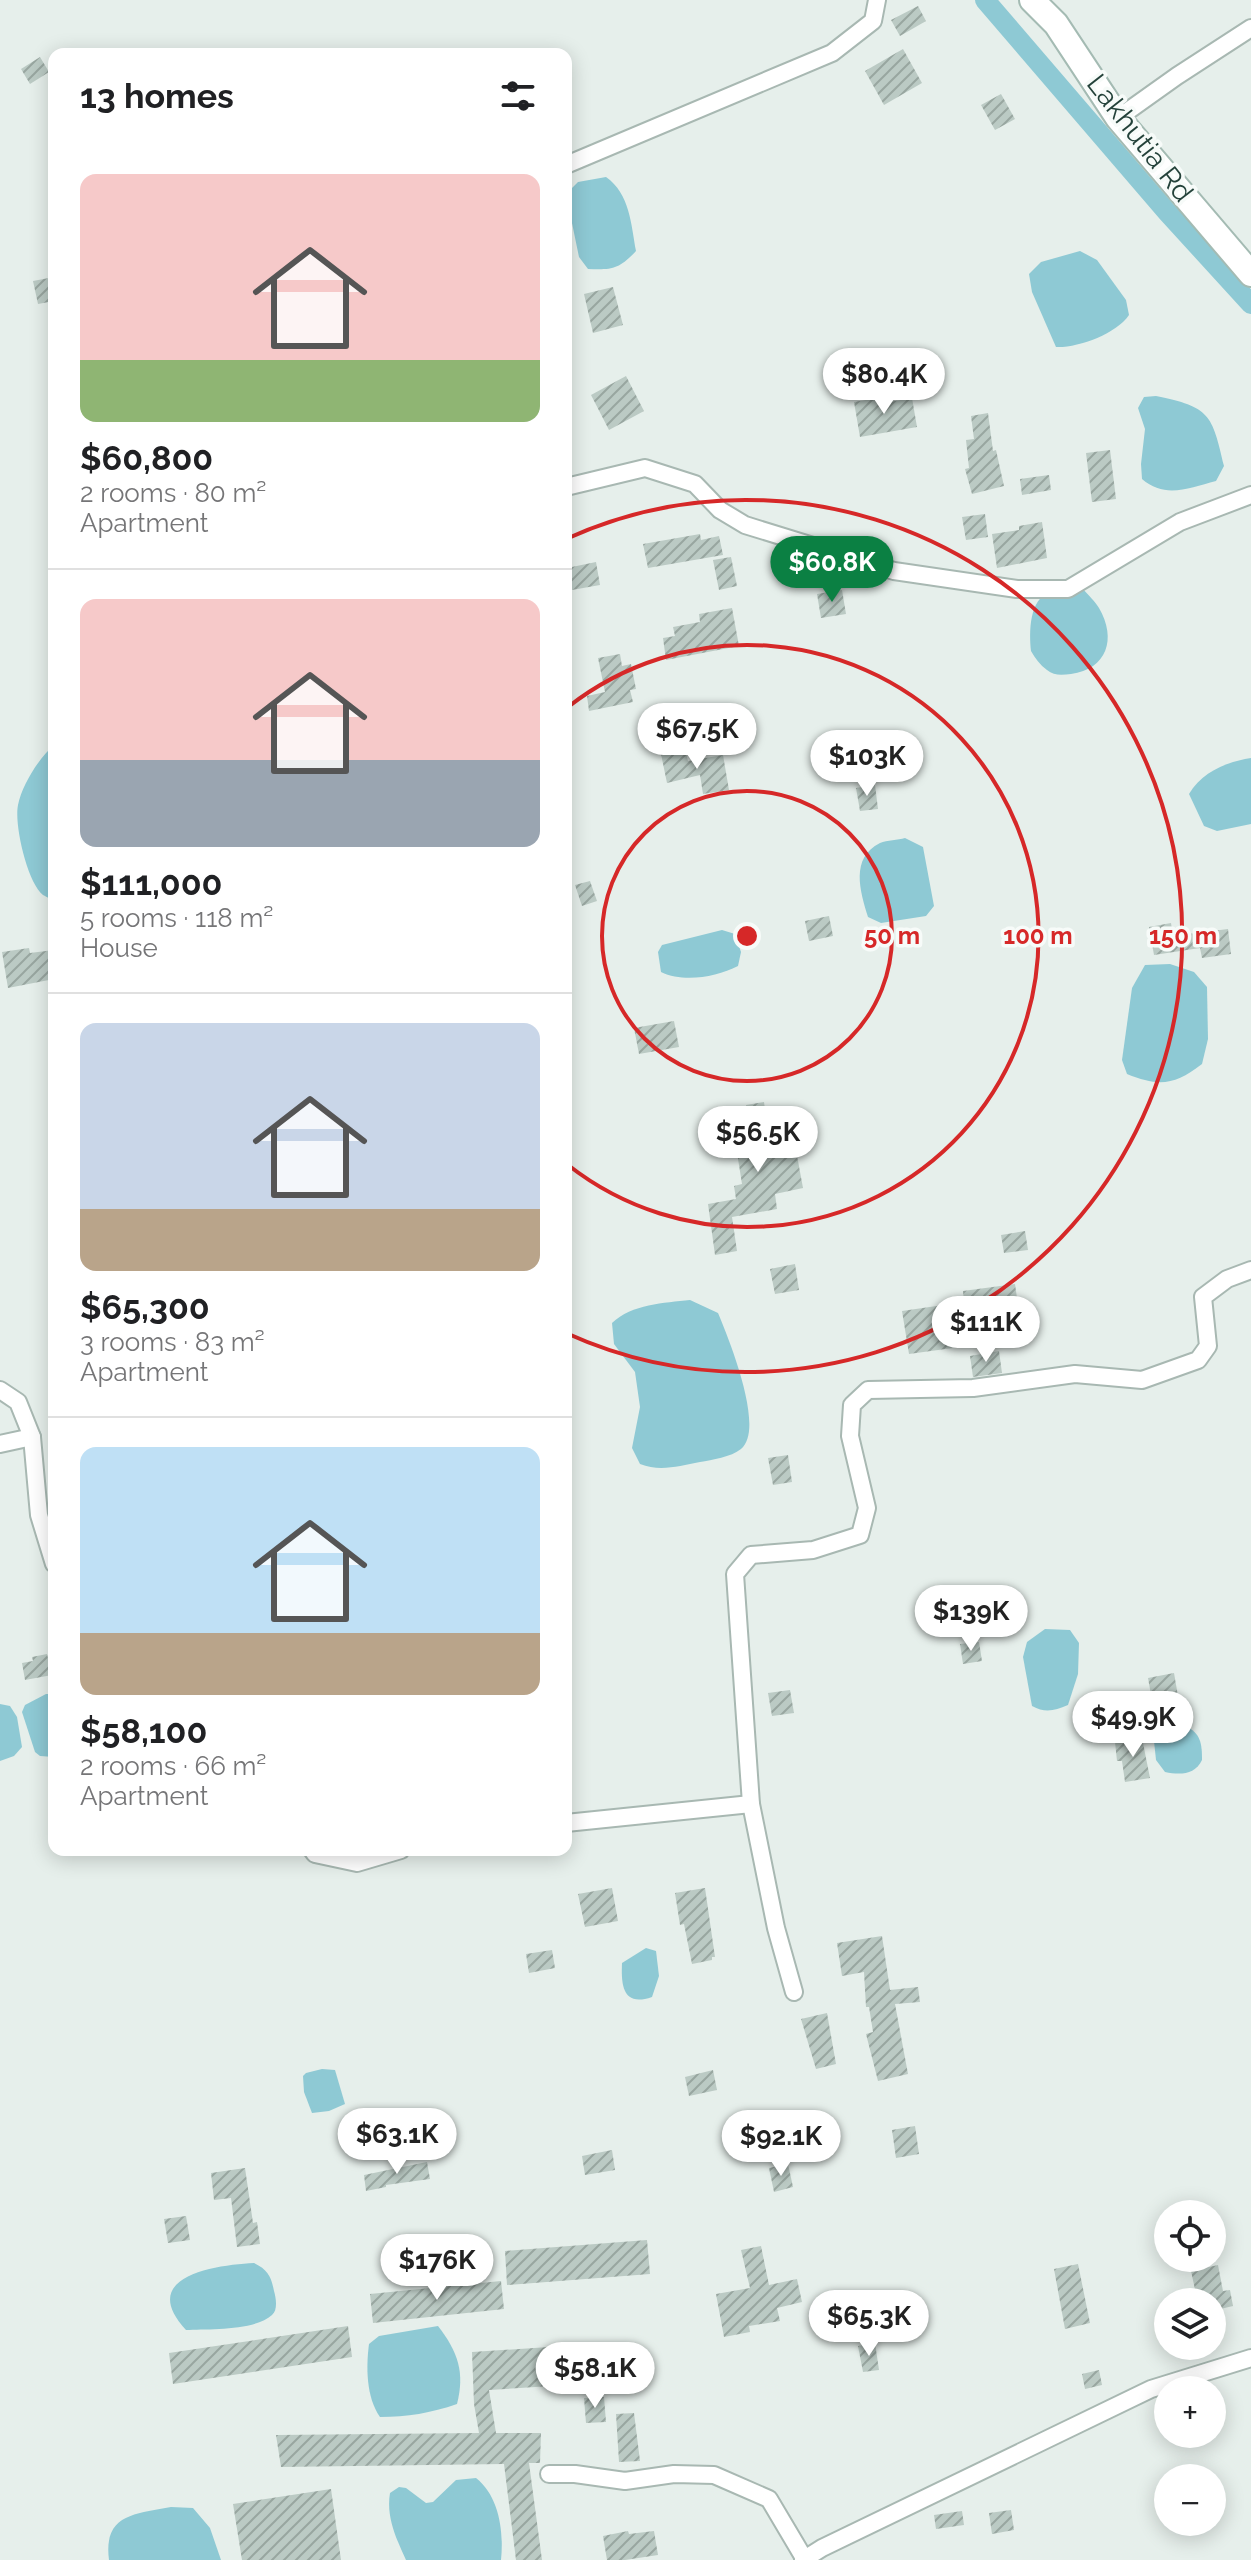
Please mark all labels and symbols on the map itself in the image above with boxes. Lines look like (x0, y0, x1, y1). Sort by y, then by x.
street label: Lakhutia Rd (1080, 68, 1200, 208)
pin: $80.4K (819, 348, 949, 416)
pin: $60.8K (767, 536, 897, 604)
pin: $67.5K (632, 703, 762, 771)
pin: $103K (811, 730, 923, 798)
text: 50 m (864, 921, 920, 950)
text: 100 m (1003, 921, 1073, 950)
text: 150 m (1149, 921, 1217, 950)
centre of rings (733, 922, 761, 950)
pin: $56.5K (693, 1106, 823, 1174)
pin: $111K (930, 1296, 1042, 1364)
pin: $139K (915, 1585, 1027, 1653)
pin: $49.9K (1068, 1691, 1198, 1759)
pin: $63.1K (332, 2108, 462, 2176)
pin: $92.1K (716, 2110, 846, 2178)
pin: $176K (381, 2234, 493, 2302)
pin: $65.3K (804, 2290, 934, 2358)
pin: $58.1K (530, 2342, 660, 2410)

